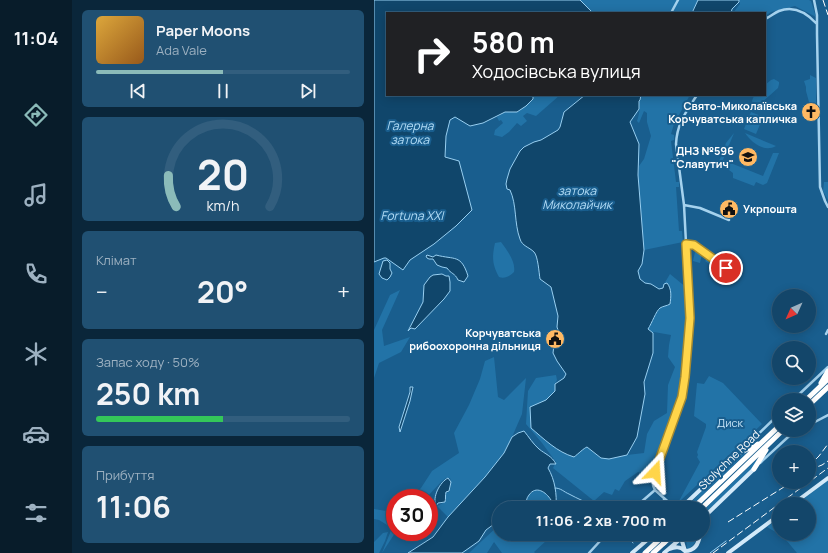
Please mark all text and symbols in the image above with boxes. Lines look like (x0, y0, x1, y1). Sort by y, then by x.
text: Paper Moons (156, 20, 250, 41)
text: 580 m (472, 23, 555, 61)
text: 11:04 (14, 26, 58, 50)
icon: right (406, 28, 458, 80)
text: Ada Vale (156, 41, 207, 59)
text: Ходосівська вулиця (472, 59, 641, 83)
icon: previous (127, 80, 149, 102)
icon: pause (212, 80, 234, 102)
icon: next (297, 80, 319, 102)
place label: Свято-Миколаївська Корчуватська капличка (668, 98, 797, 126)
icon: directions (22, 101, 50, 129)
church icon: Свято-Миколаївська Корчуватська капличка (800, 101, 822, 123)
water label: Галерна затока (387, 117, 435, 148)
place label: ДНЗ №596 "Славутич" (671, 143, 734, 171)
text: 20 (197, 146, 249, 202)
school or university icon: ДНЗ №596 "Славутич" (737, 146, 759, 168)
icon: music (22, 181, 50, 209)
water label: затока Миколайчик (542, 182, 614, 213)
text: km/h (206, 196, 240, 215)
public building icon: Укрпошта (718, 198, 740, 220)
place label: Укрпошта (743, 201, 797, 216)
water label: Fortuna XXI (381, 207, 446, 224)
text: Клімат (96, 251, 137, 269)
pin (709, 251, 743, 285)
icon: arrive (715, 257, 737, 279)
icon: phone (22, 260, 50, 288)
text: 20° (197, 271, 248, 312)
text: − (96, 277, 108, 307)
text: + (337, 277, 350, 307)
north arrow (772, 289, 816, 333)
map controls (772, 289, 816, 541)
place label: Корчуватська рибоохоронна дільниця (409, 325, 541, 353)
public building icon: Корчуватська рибоохоронна дільниця (544, 328, 566, 350)
icon: climate (22, 340, 50, 368)
button: search (772, 341, 816, 385)
text: Запас ходу · 50% (96, 353, 200, 371)
text: 250 km (96, 373, 200, 414)
button: layers (772, 393, 816, 437)
park label: Диск (717, 415, 743, 430)
icon: car (22, 420, 50, 448)
street label: Stolychne Road (695, 427, 762, 493)
button: + (772, 445, 816, 489)
position arrow (634, 451, 676, 493)
text: Прибуття (96, 466, 154, 484)
text: 11:06 (96, 486, 171, 527)
speed limit sign: 30 (386, 489, 438, 541)
button: − (772, 497, 816, 541)
icon: filters (22, 499, 50, 527)
text: 11:06 · 2 хв · 700 m (536, 510, 666, 531)

